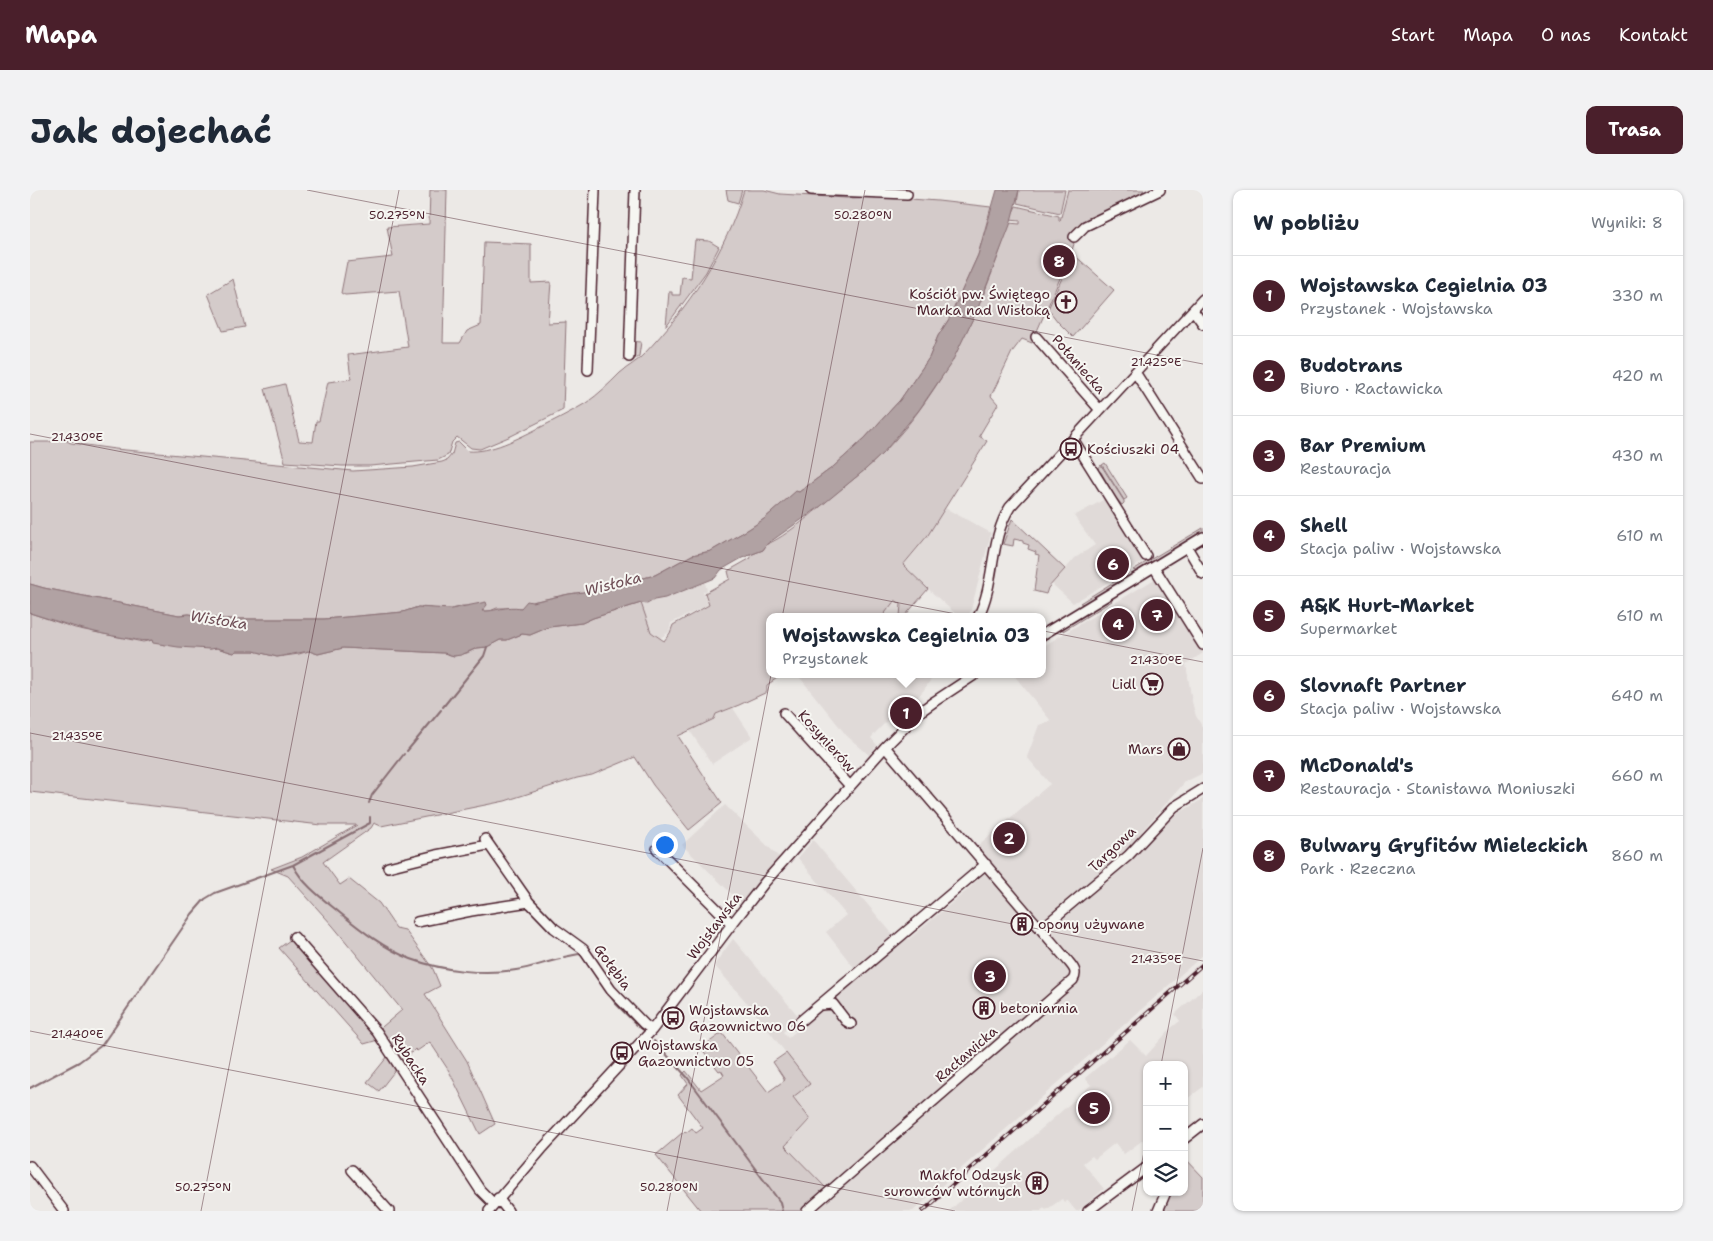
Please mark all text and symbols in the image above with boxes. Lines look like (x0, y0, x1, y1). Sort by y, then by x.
text: Mapa (25, 19, 97, 51)
text: Start (1391, 23, 1435, 47)
text: Mapa (1463, 23, 1513, 47)
text: O nas (1541, 23, 1591, 47)
text: Kontakt (1619, 23, 1688, 47)
button: Trasa (1586, 106, 1683, 154)
text: Jak dojechać (30, 107, 272, 154)
text: 50.275°N (369, 207, 425, 223)
text: 50.280°N (834, 207, 892, 223)
text: W pobliżu (1253, 209, 1360, 237)
text: Wyniki: 8 (1591, 212, 1663, 233)
pin: 8 (1043, 242, 1075, 280)
text: Wojsławska Cegielnia 03 (1300, 273, 1548, 298)
place label: Kościół pw. Świętego Marka nad Wisłoką (909, 285, 1050, 319)
text: 1 (1265, 285, 1273, 306)
text: 330 m (1611, 285, 1663, 306)
church icon: Kościół pw. Świętego Marka nad Wisłoką (1054, 290, 1078, 314)
text: Przystanek · Wojsławska (1300, 298, 1493, 319)
street label: Połaniecka (1048, 331, 1110, 398)
text: Budotrans (1300, 353, 1403, 378)
text: 21.425°E (1130, 354, 1182, 370)
text: 2 (1263, 365, 1275, 386)
text: 420 m (1612, 365, 1663, 386)
text: Biuro · Racławicka (1300, 378, 1443, 399)
text: 21.430°E (51, 429, 103, 445)
text: Bar Premium (1300, 433, 1426, 458)
bus stop icon: Kościuszki 04 (1059, 437, 1083, 461)
place label: Kościuszki 04 (1087, 440, 1179, 458)
text: 3 (1263, 445, 1275, 466)
text: 430 m (1612, 445, 1663, 466)
text: Restauracja (1300, 458, 1391, 479)
text: Shell (1300, 513, 1348, 538)
text: 4 (1263, 525, 1275, 546)
text: 610 m (1616, 525, 1663, 546)
text: Stacja paliw · Wojsławska (1300, 538, 1501, 559)
pin: 6 (1097, 545, 1129, 583)
water label: Wisłoka (582, 567, 644, 601)
text: A&K Hurt-Market (1300, 593, 1474, 618)
pin: 7 (1141, 596, 1173, 634)
pin: 4 (1102, 605, 1134, 643)
text: 5 (1264, 605, 1274, 626)
text: 610 m (1616, 605, 1663, 626)
water label: Wisłoka (189, 606, 249, 634)
popup (766, 613, 1046, 678)
text: Supermarket (1300, 618, 1397, 639)
text: Wojsławska Cegielnia 03 (782, 623, 1030, 648)
text: Przystanek (782, 648, 868, 669)
text: 21.430°E (1130, 652, 1182, 668)
supermarket icon: Lidl (1140, 672, 1164, 696)
text: Slovnaft Partner (1300, 673, 1466, 698)
place label: Lidl (1112, 675, 1137, 693)
text: 6 (1263, 685, 1275, 706)
text: 640 m (1611, 685, 1663, 706)
pin: 1 (890, 694, 922, 732)
text: Stacja paliw · Wojsławska (1300, 698, 1501, 719)
street label: Kosynierów (794, 706, 860, 776)
text: 21.435°E (51, 728, 103, 744)
shop icon: Mars (1167, 737, 1191, 761)
place label: Mars (1128, 740, 1163, 758)
text: McDonald's (1300, 753, 1413, 778)
text: 7 (1263, 765, 1275, 786)
text: 660 m (1611, 765, 1663, 786)
text: Restauracja · Stanisława Moniuszki (1300, 778, 1575, 799)
pin: 2 (993, 819, 1025, 857)
street label: Targowa (1085, 822, 1140, 876)
your location (652, 832, 678, 858)
text: Bulwary Gryfitów Mieleckich (1300, 833, 1588, 858)
text: 8 (1263, 845, 1275, 866)
text: 860 m (1611, 845, 1663, 866)
text: Park · Rzeczna (1300, 858, 1415, 879)
street label: Wojsławska (683, 888, 745, 963)
building icon: opony używane (1010, 912, 1034, 936)
place label: opony używane (1038, 915, 1145, 933)
street label: Gołębia (590, 941, 636, 994)
text: 21.435°E (1130, 951, 1182, 967)
pin: 3 (974, 957, 1006, 995)
building icon: betoniarnia (972, 996, 996, 1020)
place label: betoniarnia (1000, 999, 1078, 1017)
place label: Wojsławska Gazownictwo 06 (689, 1001, 806, 1035)
bus stop icon: Wojsławska Gazownictwo 06 (661, 1006, 685, 1030)
street label: Racławicka (931, 1022, 1001, 1086)
text: 21.440°E (51, 1026, 103, 1042)
street label: Rybacka (388, 1030, 434, 1088)
place label: Wojsławska Gazownictwo 05 (638, 1036, 754, 1070)
bus stop icon: Wojsławska Gazownictwo 05 (610, 1041, 634, 1065)
map controls (1143, 1061, 1188, 1196)
button: + (1143, 1061, 1188, 1106)
pin: 5 (1078, 1089, 1110, 1127)
button: − (1143, 1106, 1188, 1151)
button: layers (1143, 1151, 1188, 1196)
place label: Makfol Odzysk surowców wtórnych (884, 1166, 1021, 1200)
building icon: Makfol Odzysk surowców wtórnych (1025, 1171, 1049, 1195)
text: 50.275°N (175, 1179, 231, 1195)
text: 50.280°N (640, 1179, 698, 1195)

